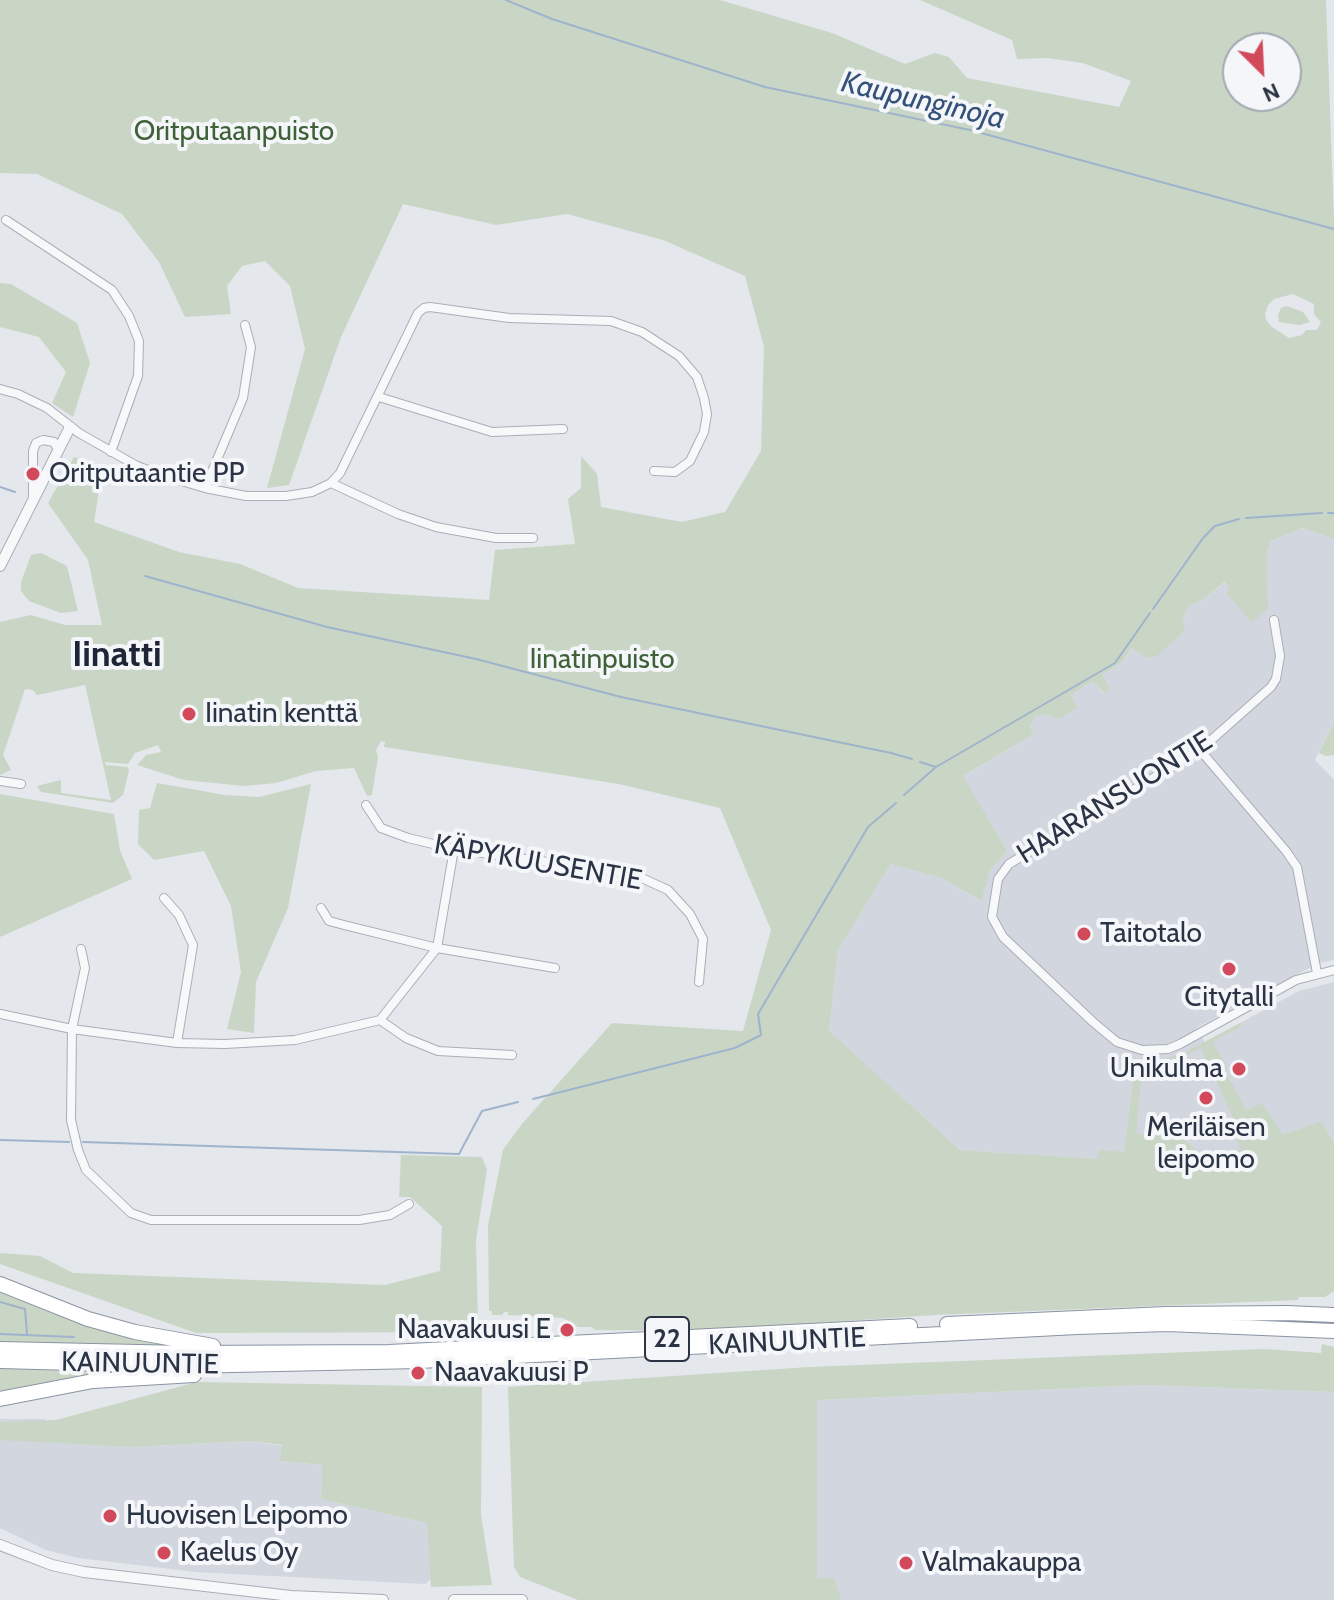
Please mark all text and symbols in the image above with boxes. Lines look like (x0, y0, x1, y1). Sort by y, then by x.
north arrow (1222, 32, 1302, 112)
water label: Kaupunginoja (838, 65, 1008, 137)
text: N (1259, 77, 1284, 108)
park label: Oritputaanpuisto (134, 115, 334, 149)
place label: Oritputaantie PP (49, 457, 245, 491)
marker: Oritputaantie PP (24, 465, 42, 483)
district label: Iinatti (72, 633, 162, 677)
park label: Iinatinpuisto (529, 643, 675, 677)
place label: Iinatin kenttä (205, 697, 358, 731)
marker: Iinatin kenttä (180, 705, 198, 723)
street label: HAARANSUONTIE (1011, 725, 1219, 871)
street label: KÄPYKUUSENTIE (431, 828, 645, 898)
place label: Taitotalo (1100, 917, 1202, 951)
marker: Taitotalo (1075, 925, 1093, 943)
marker: Citytalli (1220, 960, 1238, 978)
place label: Citytalli (1184, 981, 1274, 1015)
place label: Unikulma (1110, 1052, 1223, 1086)
marker: Unikulma (1230, 1060, 1248, 1078)
marker: Meriläisen leipomo (1197, 1089, 1215, 1107)
place label: Meriläisen leipomo (1146, 1111, 1266, 1177)
place label: Naavakuusi E (397, 1313, 551, 1347)
road number: 22 (645, 1317, 689, 1361)
marker: Naavakuusi E (558, 1321, 576, 1339)
street label: KAINUUNTIE (707, 1321, 867, 1363)
street label: KAINUUNTIE (61, 1346, 219, 1382)
place label: Naavakuusi P (434, 1356, 589, 1390)
marker: Naavakuusi P (409, 1364, 427, 1382)
place label: Huovisen Leipomo (126, 1499, 348, 1533)
marker: Huovisen Leipomo (101, 1507, 119, 1525)
place label: Kaelus Oy (180, 1536, 298, 1570)
marker: Kaelus Oy (155, 1544, 173, 1562)
place label: Valmakauppa (922, 1546, 1081, 1580)
marker: Valmakauppa (897, 1554, 915, 1572)

